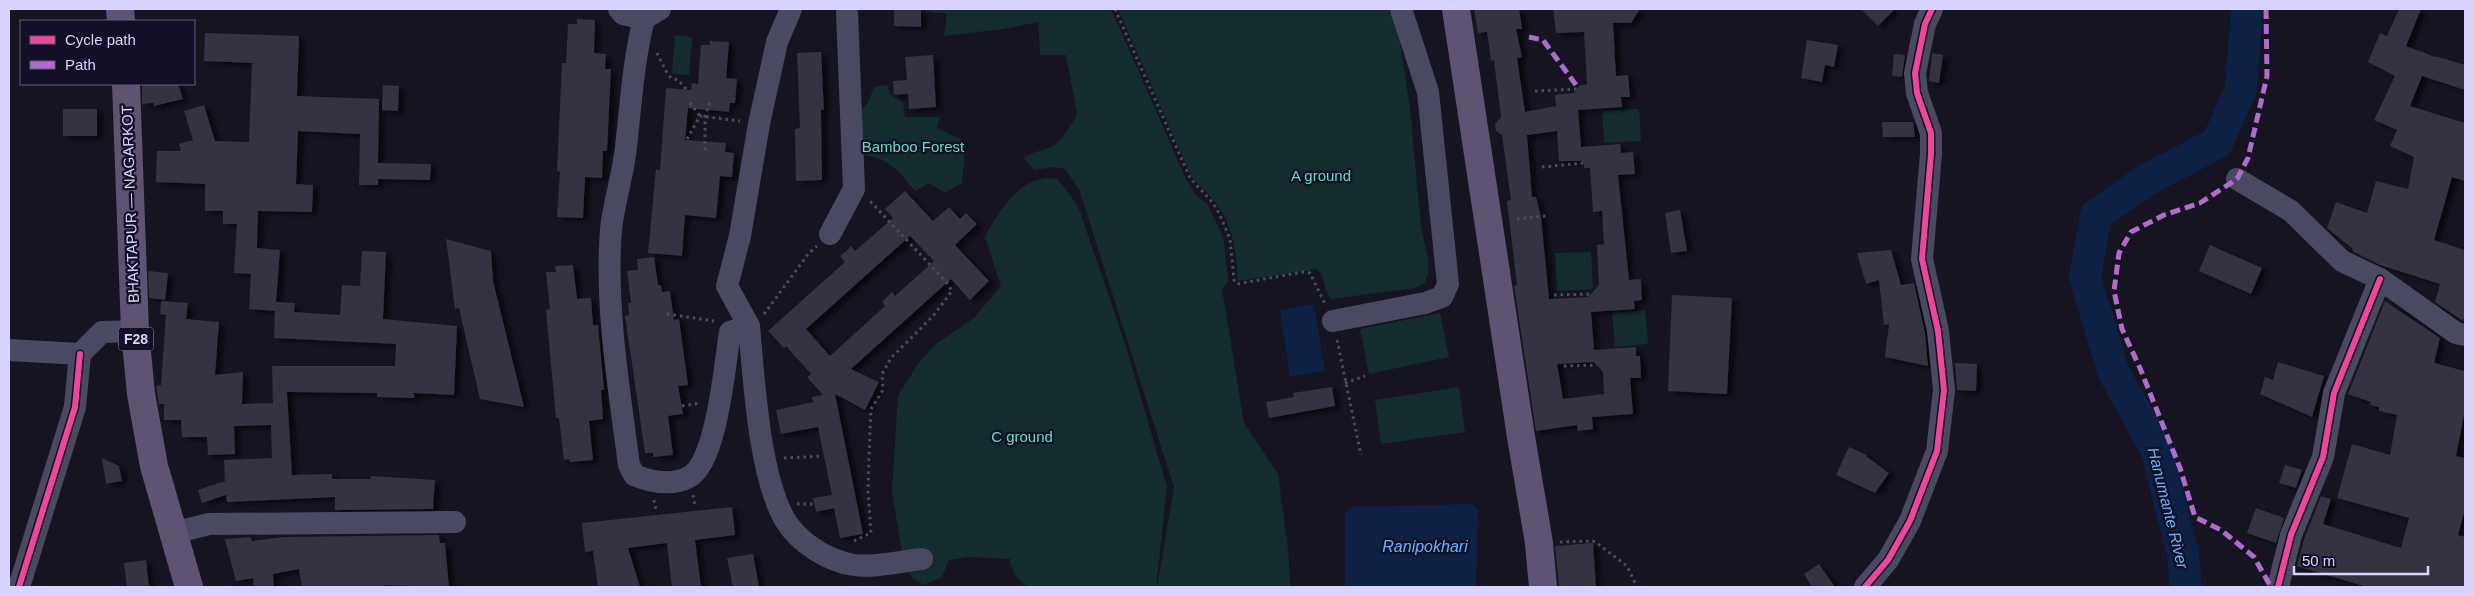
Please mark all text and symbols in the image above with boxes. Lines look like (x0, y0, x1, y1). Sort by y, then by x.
legend (20, 20, 195, 85)
text: Cycle path (65, 31, 136, 48)
text: Path (65, 56, 96, 73)
street label: BHAKTAPUR — NAGARKOT (118, 105, 142, 303)
park label: Bamboo Forest (862, 138, 965, 155)
park label: A ground (1291, 167, 1351, 184)
road number: F28 (118, 328, 154, 350)
park label: C ground (991, 428, 1053, 445)
water label: Hanumante River (2145, 446, 2191, 571)
water label: Ranipokhari (1382, 538, 1468, 555)
scale bar (2294, 544, 2428, 576)
text: 50 m (2302, 552, 2335, 569)

